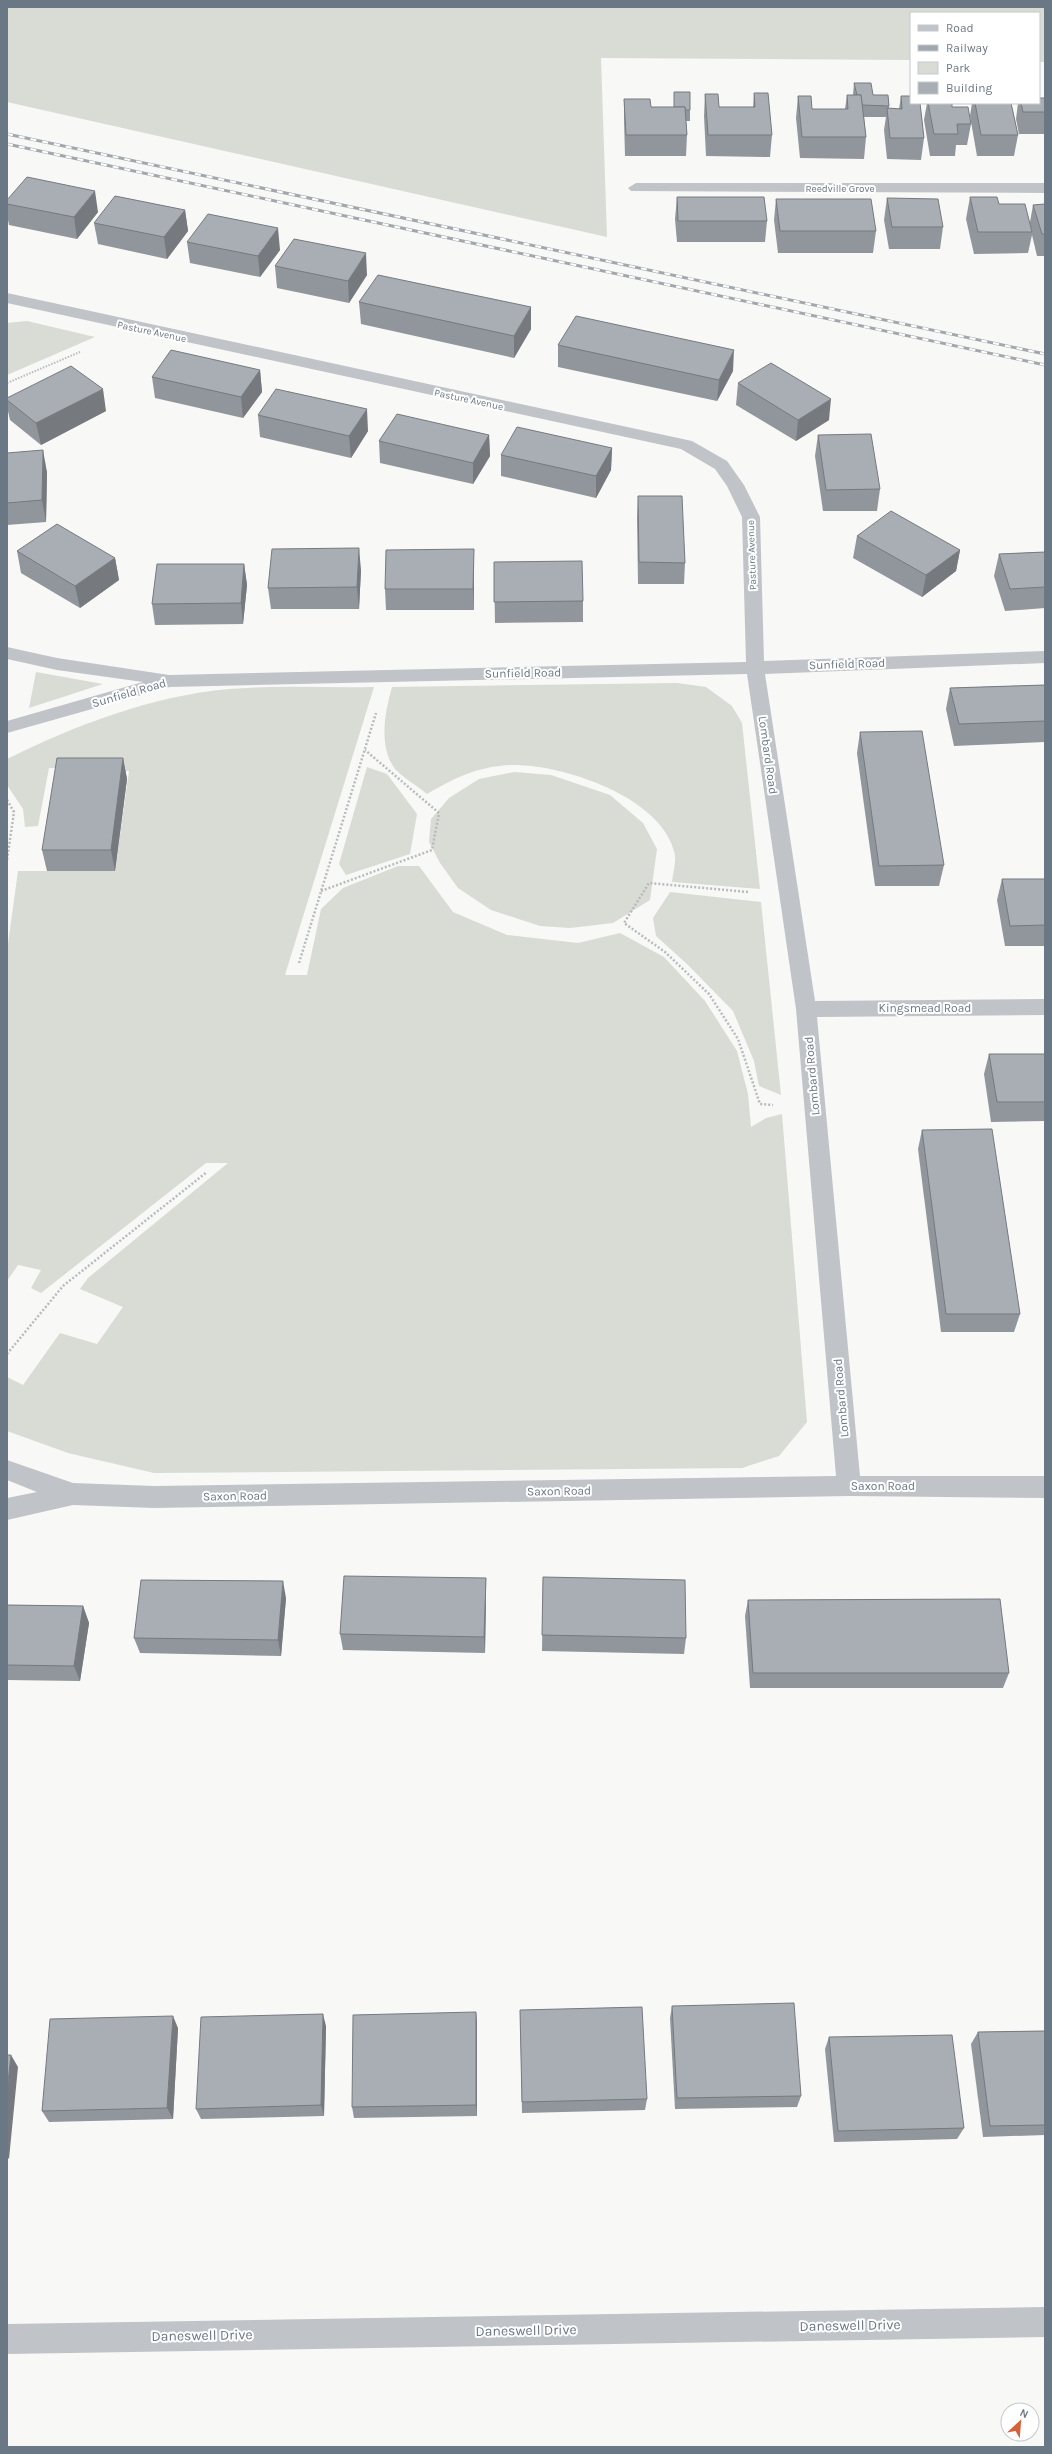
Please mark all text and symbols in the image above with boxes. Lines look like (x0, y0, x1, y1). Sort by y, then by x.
legend (910, 12, 1040, 104)
text: Road (946, 21, 974, 35)
text: Railway (946, 41, 988, 55)
text: Park (946, 61, 971, 75)
text: Building (946, 81, 993, 95)
street label: Reedville Grove (805, 183, 875, 195)
street label: Pasture Avenue (116, 319, 187, 345)
street label: Pasture Avenue (433, 387, 504, 413)
street label: Pasture Avenue (745, 520, 759, 590)
street label: Sunfield Road (808, 656, 886, 672)
street label: Sunfield Road (485, 665, 561, 681)
street label: Sunfield Road (90, 676, 168, 710)
street label: Lombard Road (756, 715, 780, 795)
street label: Kingsmead Road (879, 1001, 971, 1015)
street label: Lombard Road (802, 1036, 822, 1116)
street label: Lombard Road (831, 1358, 851, 1438)
street label: Saxon Road (851, 1479, 915, 1493)
street label: Saxon Road (527, 1483, 591, 1499)
street label: Saxon Road (203, 1488, 267, 1504)
street label: Daneswell Drive (799, 2316, 901, 2335)
street label: Daneswell Drive (475, 2321, 577, 2340)
street label: Daneswell Drive (151, 2326, 253, 2345)
north arrow (1000, 2402, 1040, 2442)
text: N (1018, 2406, 1031, 2421)

